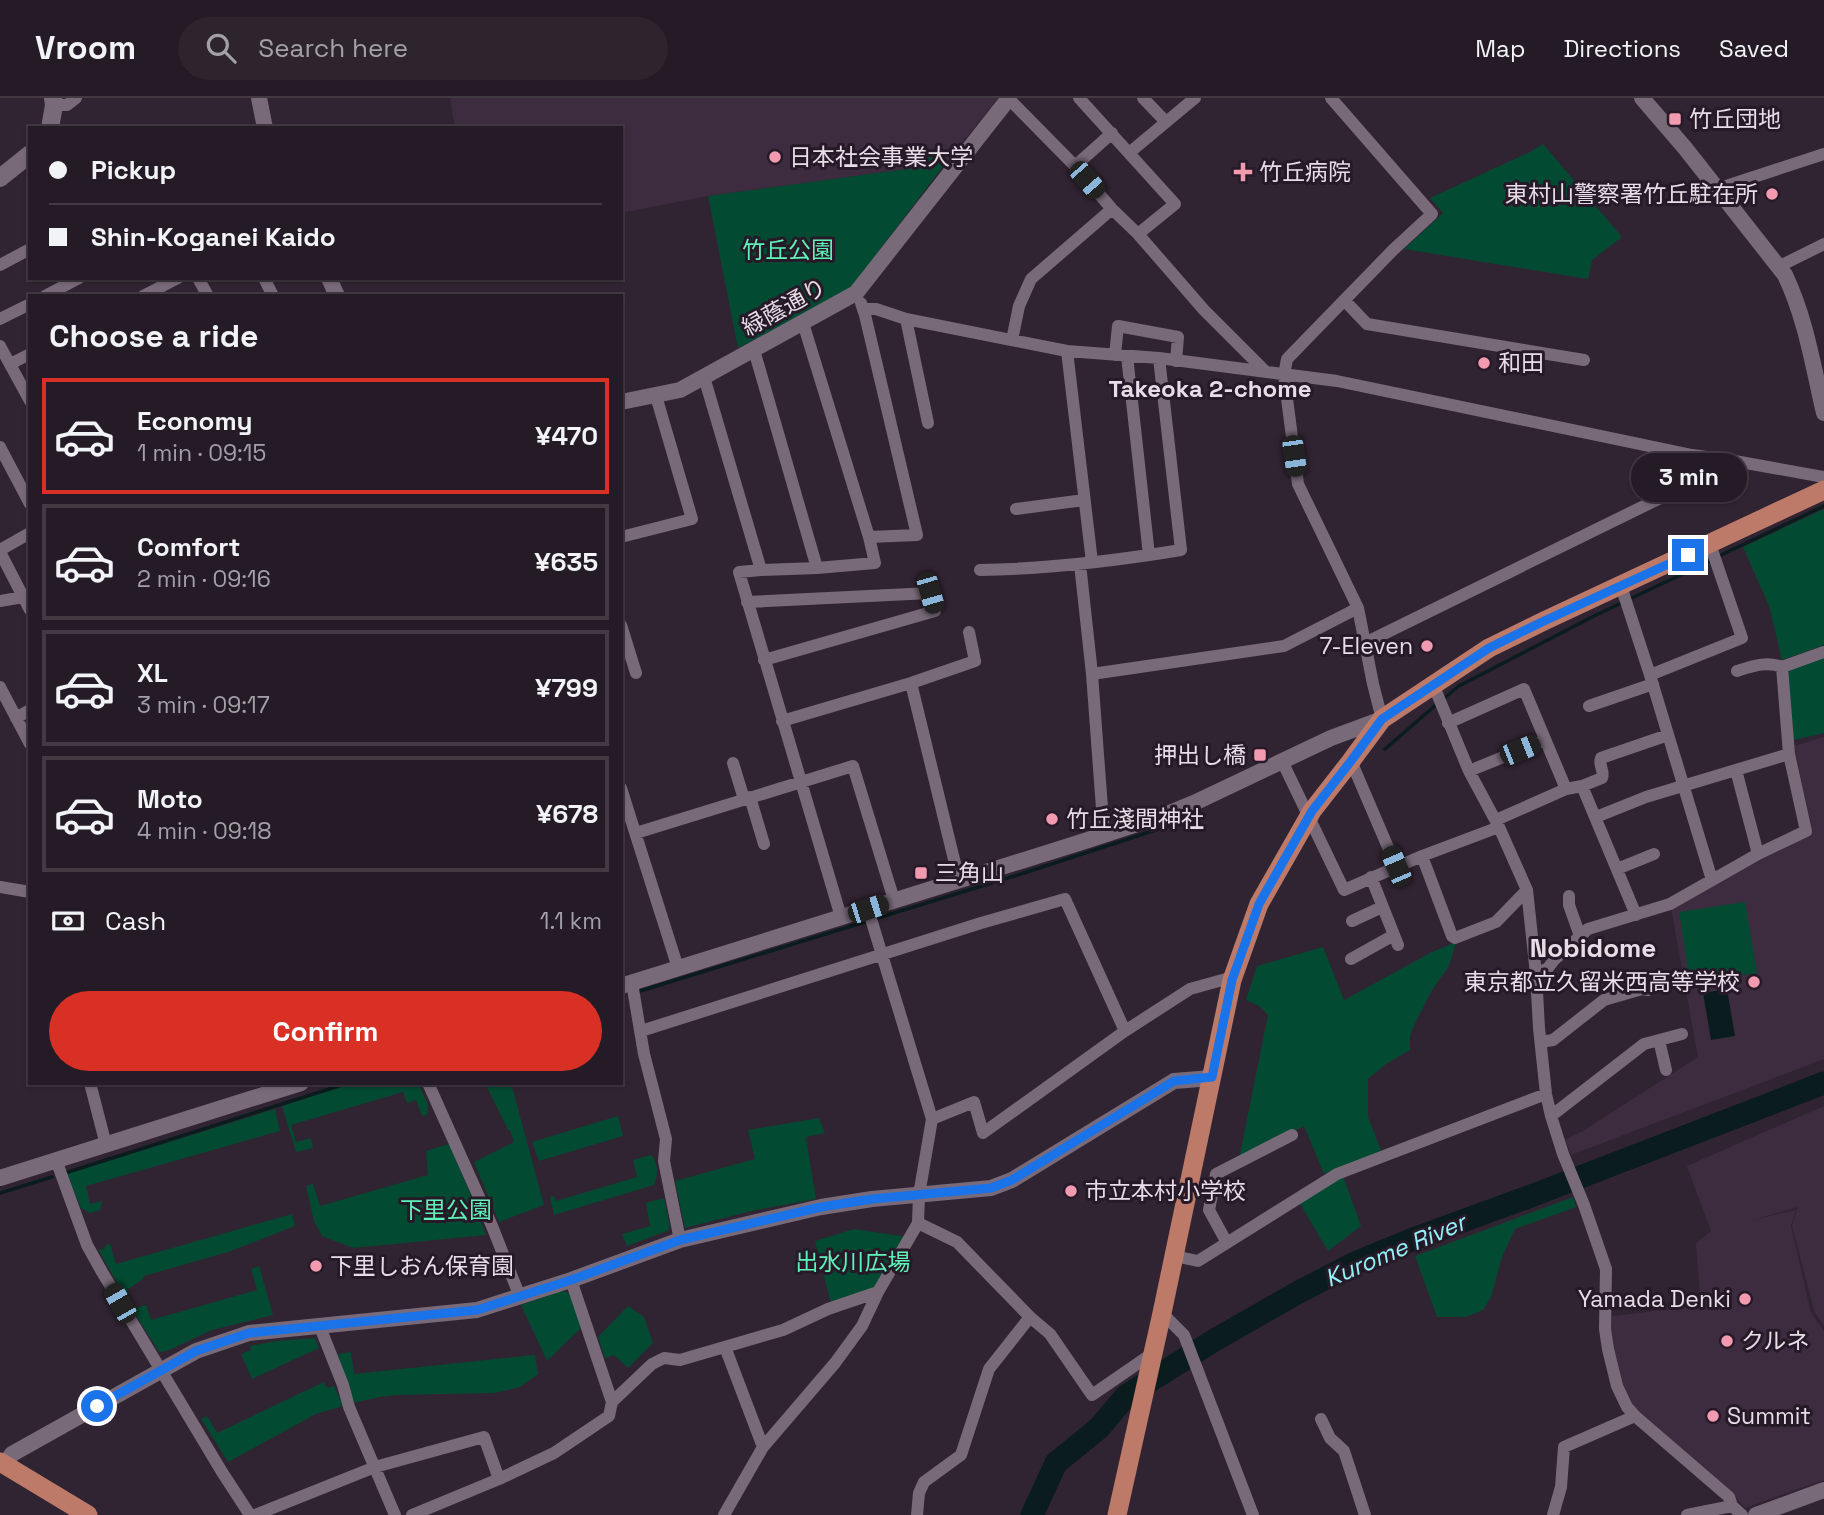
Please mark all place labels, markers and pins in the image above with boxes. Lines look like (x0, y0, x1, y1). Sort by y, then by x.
place label: 竹丘団地 (1689, 104, 1781, 134)
marker: 竹丘団地 (1667, 111, 1683, 127)
place label: 日本社会事業大学 (789, 142, 973, 172)
marker: 日本社会事業大学 (767, 149, 783, 165)
place label: 竹丘病院 (1259, 157, 1351, 187)
marker: 竹丘病院 (1233, 162, 1253, 182)
place label: 東村山警察署竹丘駐在所 (1505, 179, 1758, 209)
marker: 東村山警察署竹丘駐在所 (1764, 186, 1780, 202)
place label: 和田 (1498, 348, 1544, 378)
marker: 和田 (1476, 355, 1492, 371)
place label: 7-Eleven (1320, 631, 1413, 661)
marker: 7-Eleven (1419, 638, 1435, 654)
place label: 押出し橋 (1154, 740, 1246, 770)
marker: 押出し橋 (1252, 747, 1268, 763)
place label: 竹丘淺間神社 (1066, 804, 1204, 834)
marker: 竹丘淺間神社 (1044, 811, 1060, 827)
place label: 三角山 (935, 858, 1004, 888)
marker: 三角山 (913, 865, 929, 881)
place label: 東京都立久留米西高等学校 (1464, 967, 1740, 997)
marker: 東京都立久留米西高等学校 (1746, 974, 1762, 990)
place label: 市立本村小学校 (1085, 1176, 1246, 1206)
marker: 市立本村小学校 (1063, 1183, 1079, 1199)
place label: 下里しおん保育園 (330, 1251, 514, 1281)
marker: 下里しおん保育園 (308, 1258, 324, 1274)
place label: Yamada Denki (1578, 1284, 1731, 1314)
marker: Yamada Denki (1737, 1291, 1753, 1307)
place label: クルネ (1741, 1326, 1809, 1356)
marker: クルネ (1719, 1333, 1735, 1349)
place label: Summit (1727, 1401, 1811, 1431)
marker: Summit (1705, 1408, 1721, 1424)

